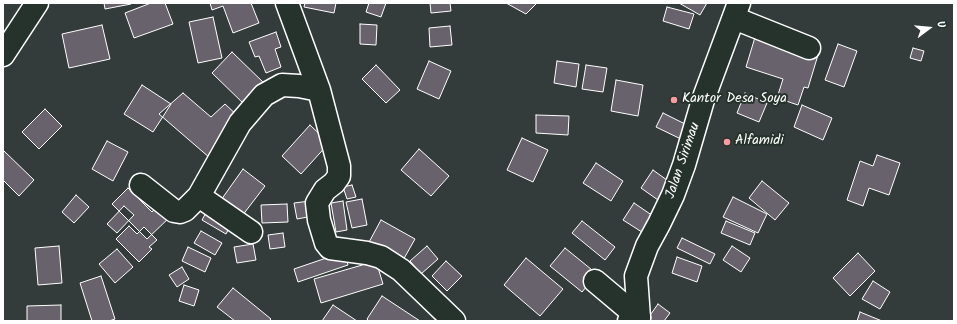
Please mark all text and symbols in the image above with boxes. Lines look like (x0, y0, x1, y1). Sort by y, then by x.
north arrow (909, 8, 949, 48)
text: U (931, 19, 950, 30)
place label: Kantor Desa Soya (682, 92, 787, 108)
marker: Kantor Desa Soya (669, 95, 679, 105)
street label: Jalan Sirimau (663, 121, 705, 201)
place label: Alfamidi (735, 134, 784, 150)
marker: Alfamidi (722, 137, 732, 147)

